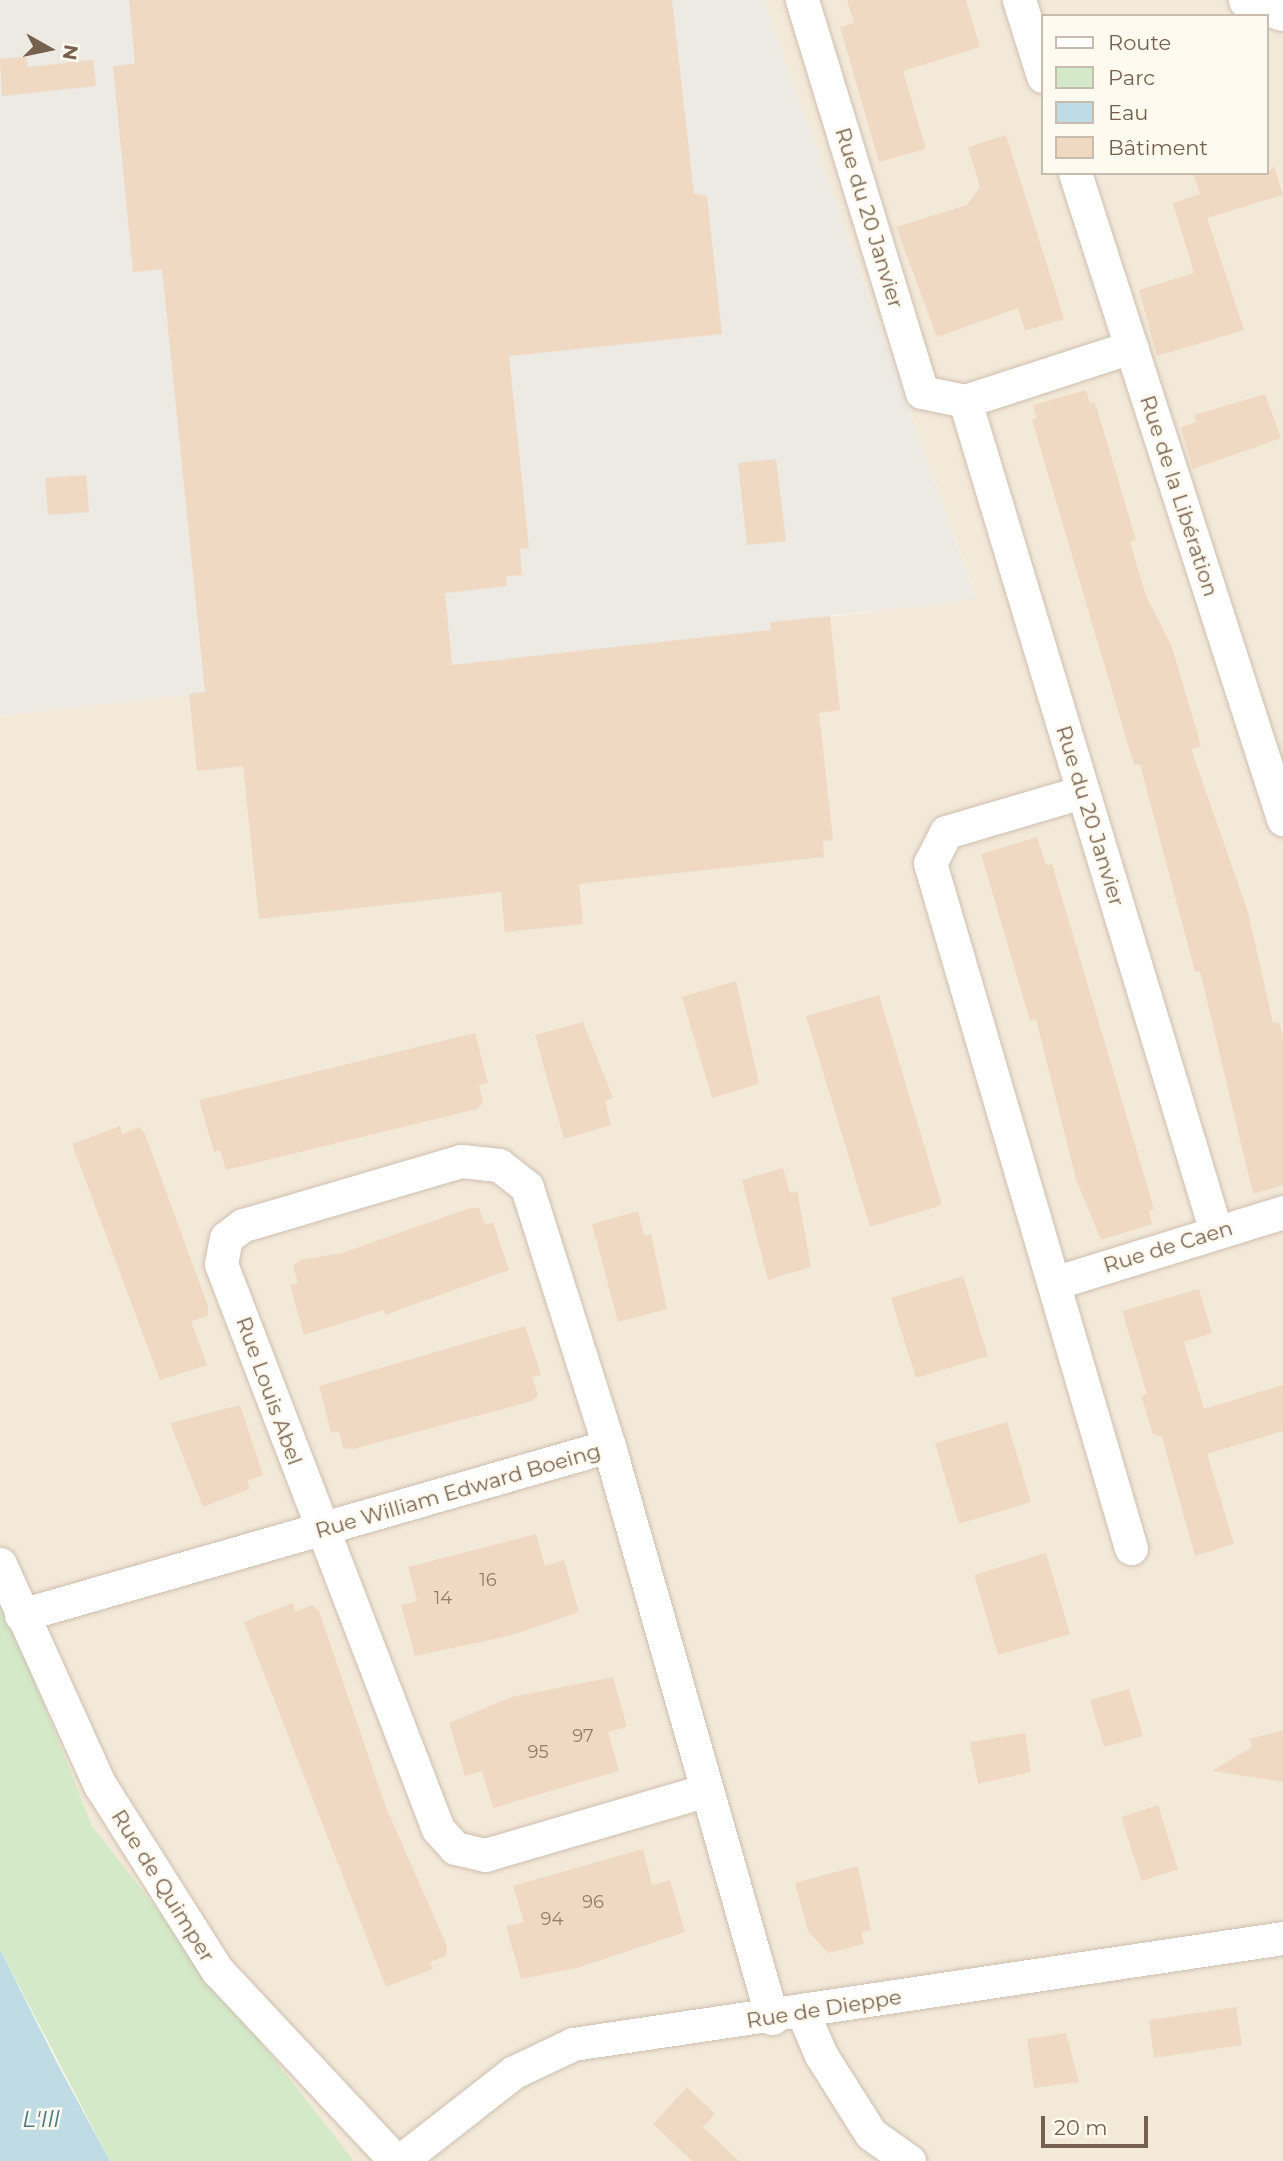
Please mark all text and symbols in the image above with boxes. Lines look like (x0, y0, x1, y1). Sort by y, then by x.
north arrow (14, 14, 84, 84)
legend (1042, 14, 1269, 175)
text: Route (1108, 30, 1171, 55)
text: N (58, 43, 83, 62)
text: Parc (1108, 65, 1155, 90)
text: Eau (1108, 100, 1148, 125)
street label: Rue du 20 Janvier (830, 125, 908, 311)
text: Bâtiment (1108, 135, 1208, 160)
street label: Rue de la Libération (1135, 392, 1223, 600)
street label: Rue du 20 Janvier (1051, 723, 1129, 909)
street label: Rue de Caen (1100, 1215, 1236, 1279)
street label: Rue Louis Abel (230, 1313, 308, 1469)
street label: Rue William Edward Boeing (312, 1438, 604, 1544)
house number: 16 (479, 1569, 497, 1591)
house number: 14 (434, 1587, 452, 1609)
house number: 97 (572, 1725, 594, 1747)
house number: 95 (527, 1741, 549, 1763)
street label: Rue de Quimper (106, 1805, 220, 1967)
house number: 96 (582, 1891, 604, 1913)
house number: 94 (541, 1908, 563, 1930)
street label: Rue de Dieppe (745, 1984, 903, 2034)
scale bar (1045, 2102, 1152, 2146)
water label: L'Ill (22, 2105, 60, 2133)
text: 20 m (1054, 2115, 1108, 2140)

